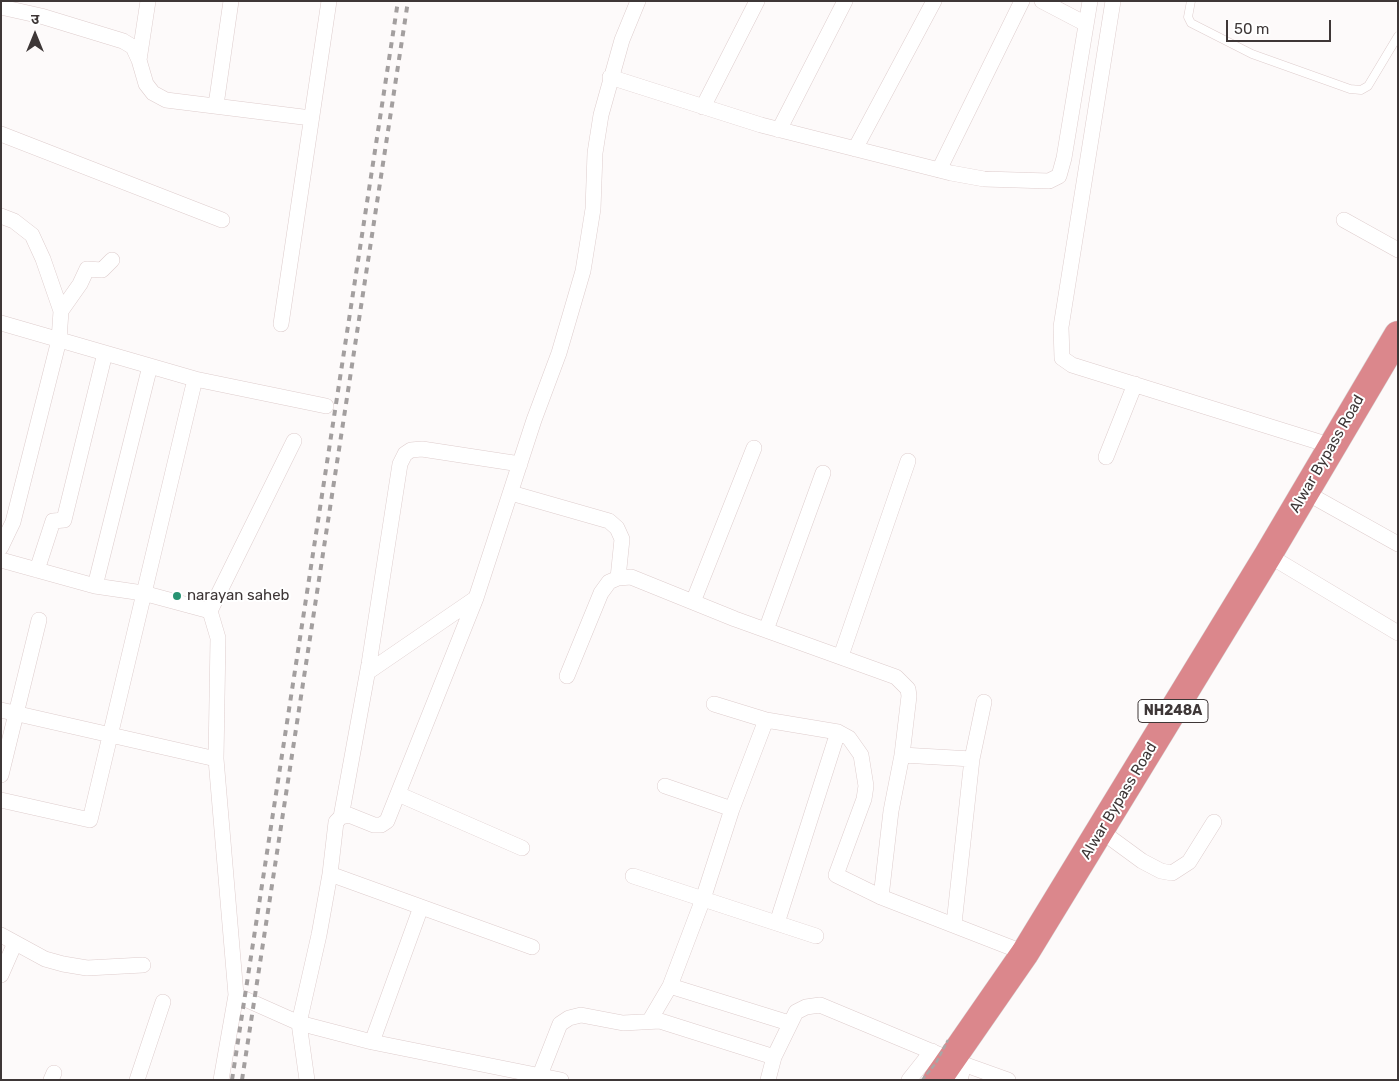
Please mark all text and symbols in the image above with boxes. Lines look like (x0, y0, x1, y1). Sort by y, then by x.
north arrow (10, 10, 60, 60)
scale bar (1229, 10, 1334, 42)
text: उ (31, 11, 39, 28)
text: 50 m (1234, 20, 1269, 38)
street label: Alwar Bypass Road (1286, 392, 1368, 516)
place label: narayan saheb (187, 587, 289, 605)
marker: narayan saheb (171, 590, 183, 602)
road number: NH248A (1138, 699, 1208, 722)
street label: Alwar Bypass Road (1077, 739, 1161, 863)

